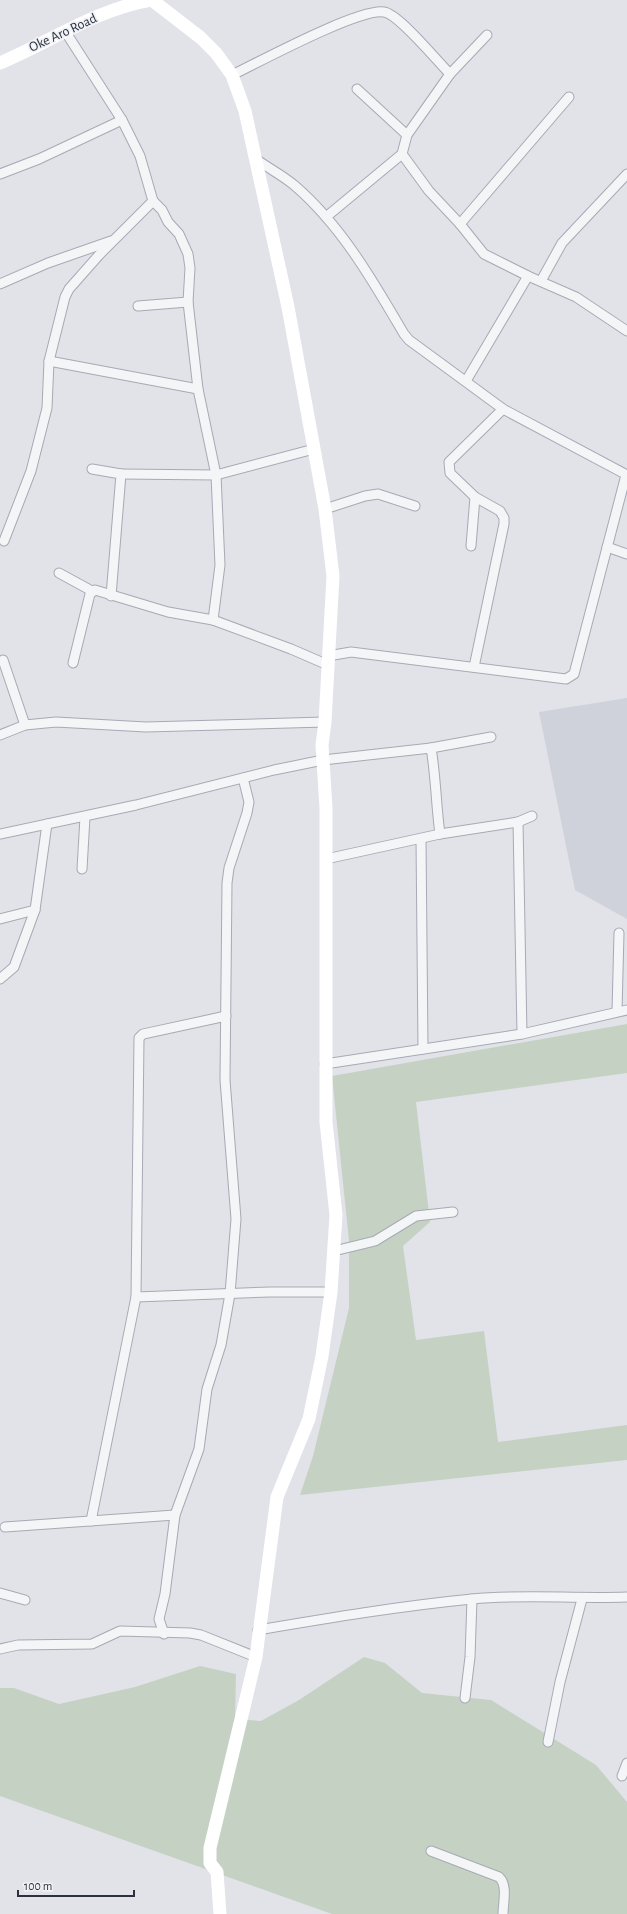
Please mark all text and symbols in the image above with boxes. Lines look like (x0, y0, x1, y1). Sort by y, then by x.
street label: Oke Aro Road (27, 11, 99, 55)
scale bar (18, 1872, 134, 1898)
text: 100 m (24, 1880, 52, 1892)

